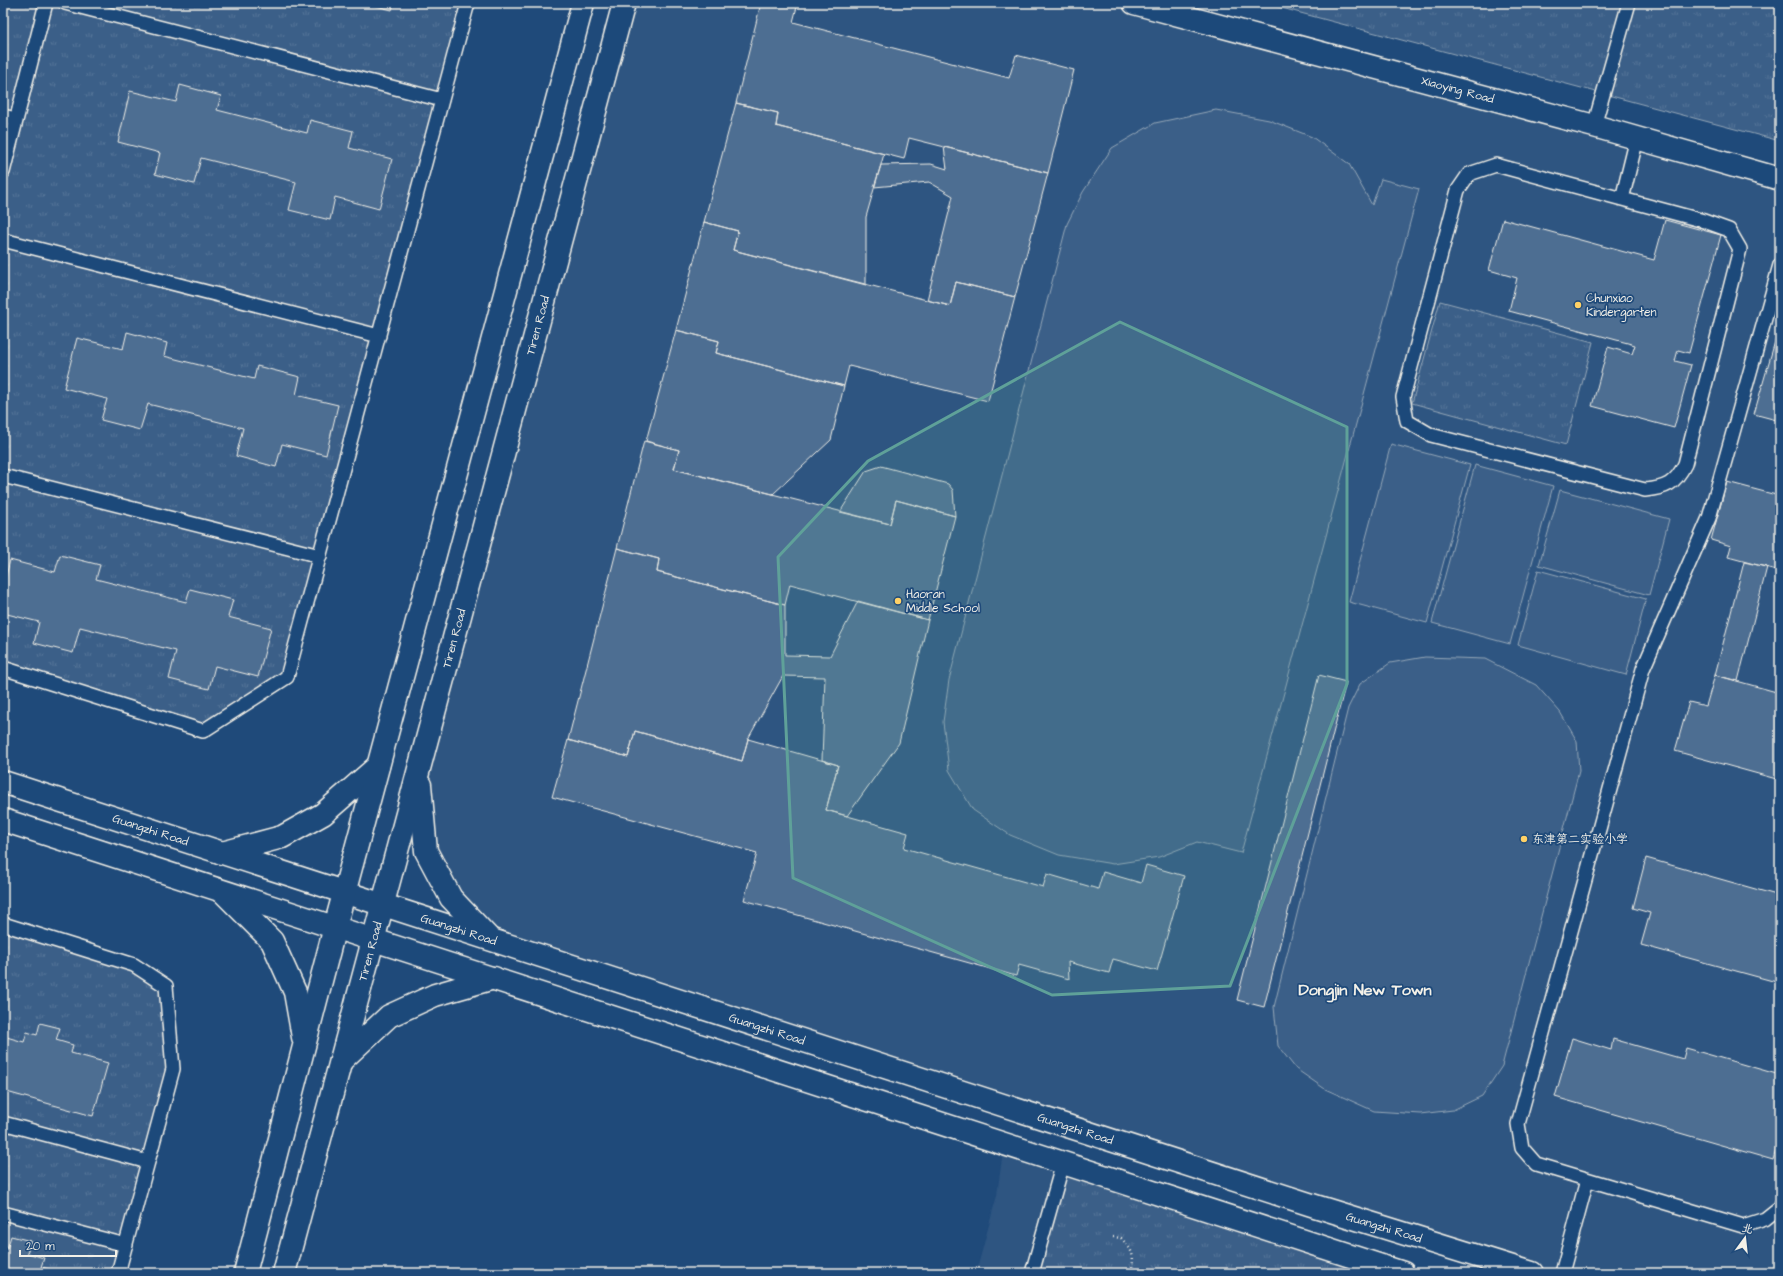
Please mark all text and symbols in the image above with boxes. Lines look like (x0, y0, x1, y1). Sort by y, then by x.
street label: Xiaoying Road (1419, 72, 1496, 108)
place label: Chunxiao Kindergarten (1586, 290, 1657, 322)
street label: Tiren Road (522, 294, 554, 357)
marker: Chunxiao Kindergarten (1573, 300, 1583, 310)
place label: Haoran Middle School (906, 586, 980, 617)
marker: Haoran Middle School (893, 596, 903, 606)
street label: Tiren Road (438, 607, 470, 670)
street label: Guangzhi Road (110, 810, 190, 850)
place label: 东津第二实验小学 (1532, 831, 1628, 848)
marker: 东津第二实验小学 (1519, 834, 1529, 844)
street label: Guangzhi Road (419, 910, 499, 950)
street label: Tiren Road (355, 920, 387, 983)
district label: Dongjin New Town (1298, 979, 1432, 1003)
street label: Guangzhi Road (727, 1009, 807, 1050)
street label: Guangzhi Road (1035, 1109, 1115, 1149)
street label: Guangzhi Road (1344, 1208, 1424, 1248)
north arrow (1725, 1218, 1765, 1258)
text: 北 (1740, 1220, 1755, 1237)
scale bar (20, 1232, 116, 1258)
text: 20 m (26, 1238, 55, 1255)

